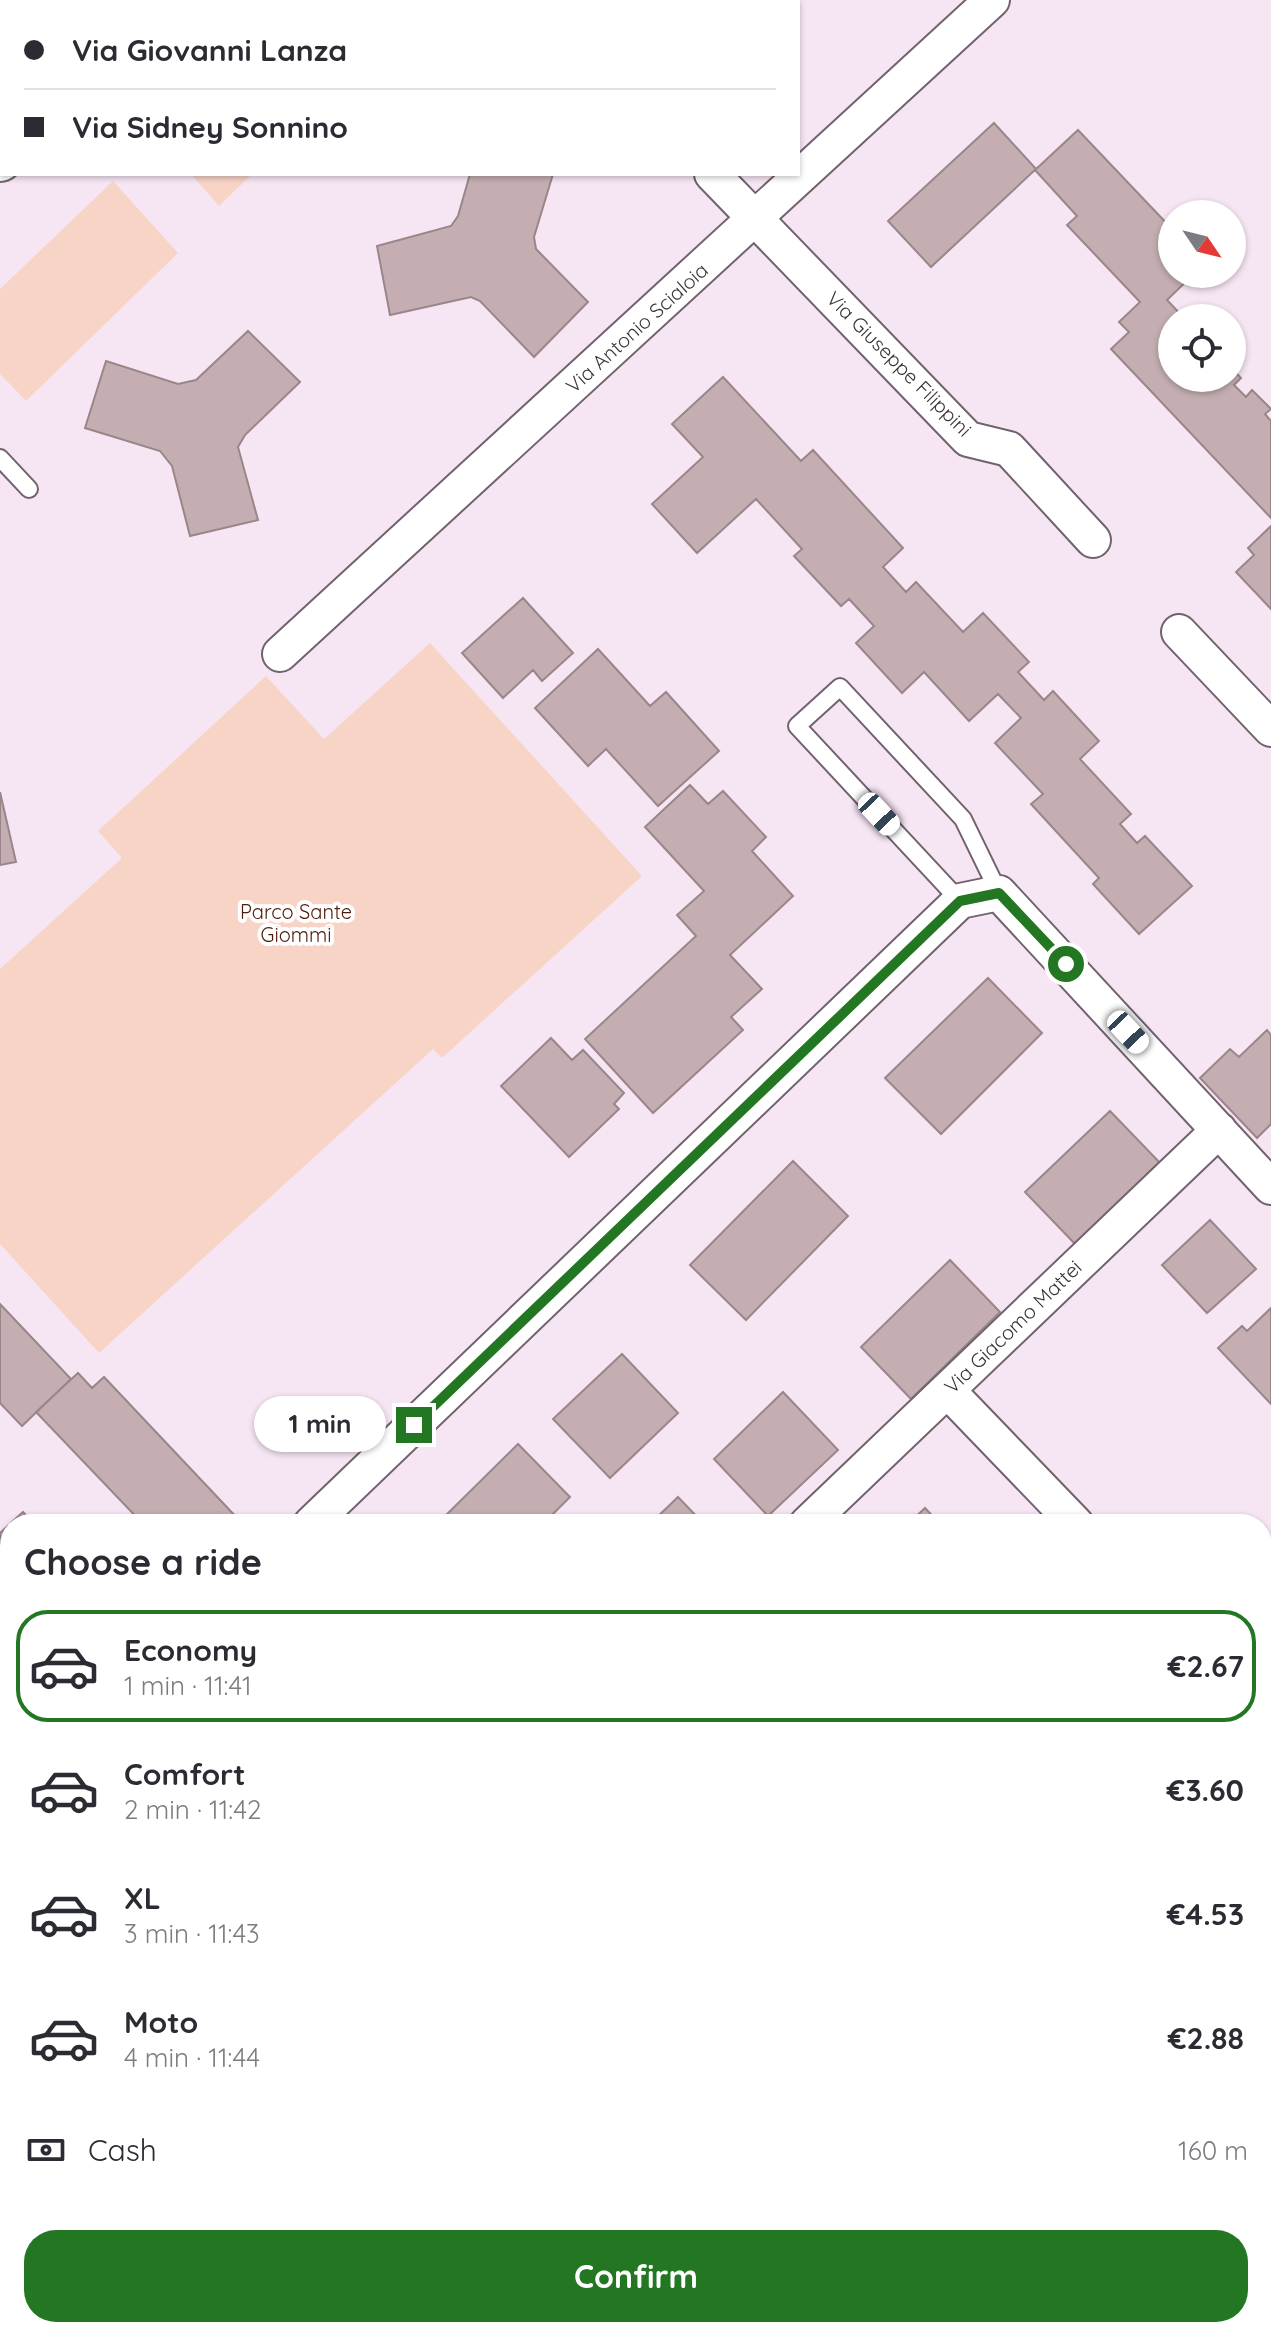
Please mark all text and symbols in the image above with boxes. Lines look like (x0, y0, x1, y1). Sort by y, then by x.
text: Via Giovanni Lanza (72, 31, 347, 69)
text: Via Sidney Sonnino (72, 108, 348, 146)
north arrow (1158, 200, 1246, 288)
map controls (1158, 200, 1246, 392)
street label: Via Antonio Scialoia (560, 257, 713, 398)
street label: Via Giuseppe Filippini (821, 286, 977, 442)
button: locate (1158, 304, 1246, 392)
car (854, 788, 904, 840)
park label: Parco Sante Giommi (240, 899, 352, 947)
route start (1048, 946, 1084, 982)
car (1103, 1006, 1153, 1058)
street label: Via Giacomo Mattei (939, 1255, 1087, 1399)
callout: 1 min (254, 1397, 386, 1453)
text: 1 min (289, 1407, 352, 1440)
route end (396, 1407, 432, 1443)
text: Choose a ride (24, 1539, 262, 1584)
icon: car (28, 1630, 100, 1702)
text: Economy (124, 1631, 257, 1669)
text: €2.67 (1168, 1647, 1244, 1685)
text: 1 min · 11:41 (124, 1669, 252, 1702)
icon: car (28, 1754, 100, 1826)
text: Comfort (124, 1755, 245, 1793)
text: €3.60 (1167, 1771, 1244, 1809)
text: 2 min · 11:42 (124, 1793, 261, 1826)
icon: car (28, 1878, 100, 1950)
text: XL (124, 1879, 161, 1917)
text: €4.53 (1167, 1895, 1244, 1933)
text: 3 min · 11:43 (124, 1917, 260, 1950)
icon: car (28, 2002, 100, 2074)
text: Moto (124, 2003, 198, 2041)
text: €2.88 (1168, 2019, 1244, 2057)
text: 4 min · 11:44 (124, 2041, 260, 2074)
icon: cash (24, 2128, 68, 2172)
text: Cash (88, 2131, 157, 2169)
text: 160 m (1178, 2134, 1248, 2167)
button: Confirm (24, 2230, 1248, 2322)

